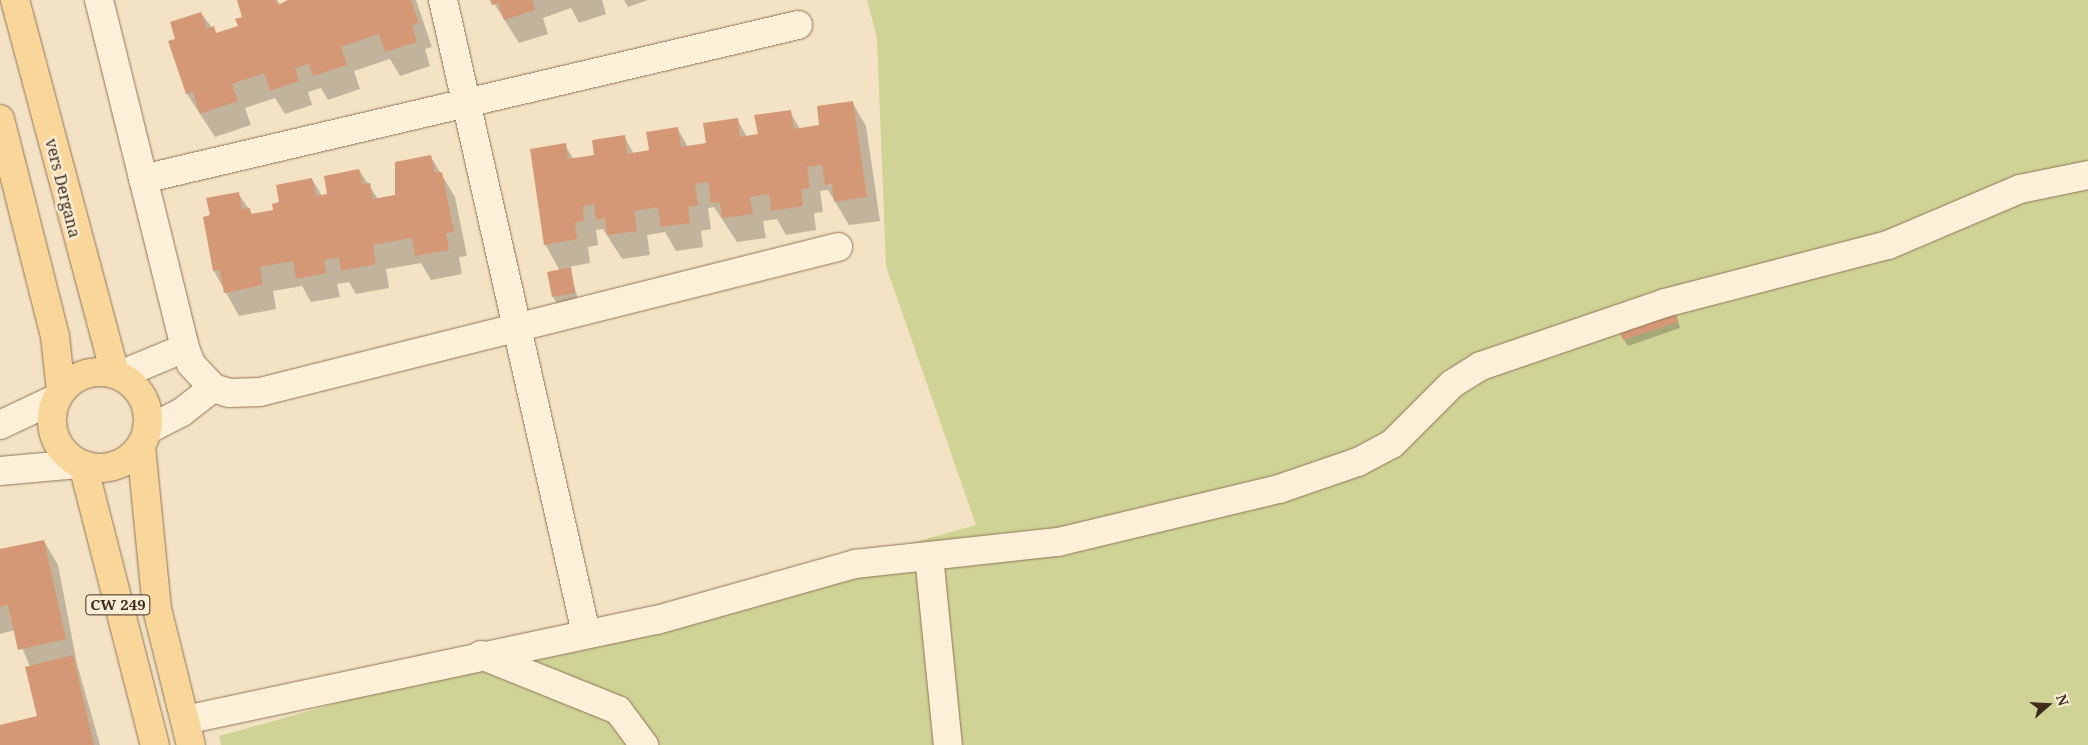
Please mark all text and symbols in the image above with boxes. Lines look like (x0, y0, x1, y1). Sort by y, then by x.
street label: vers Dergana (41, 136, 85, 240)
road number: CW 249 (84, 592, 152, 618)
north arrow (2023, 680, 2073, 730)
text: N (2052, 692, 2073, 708)

